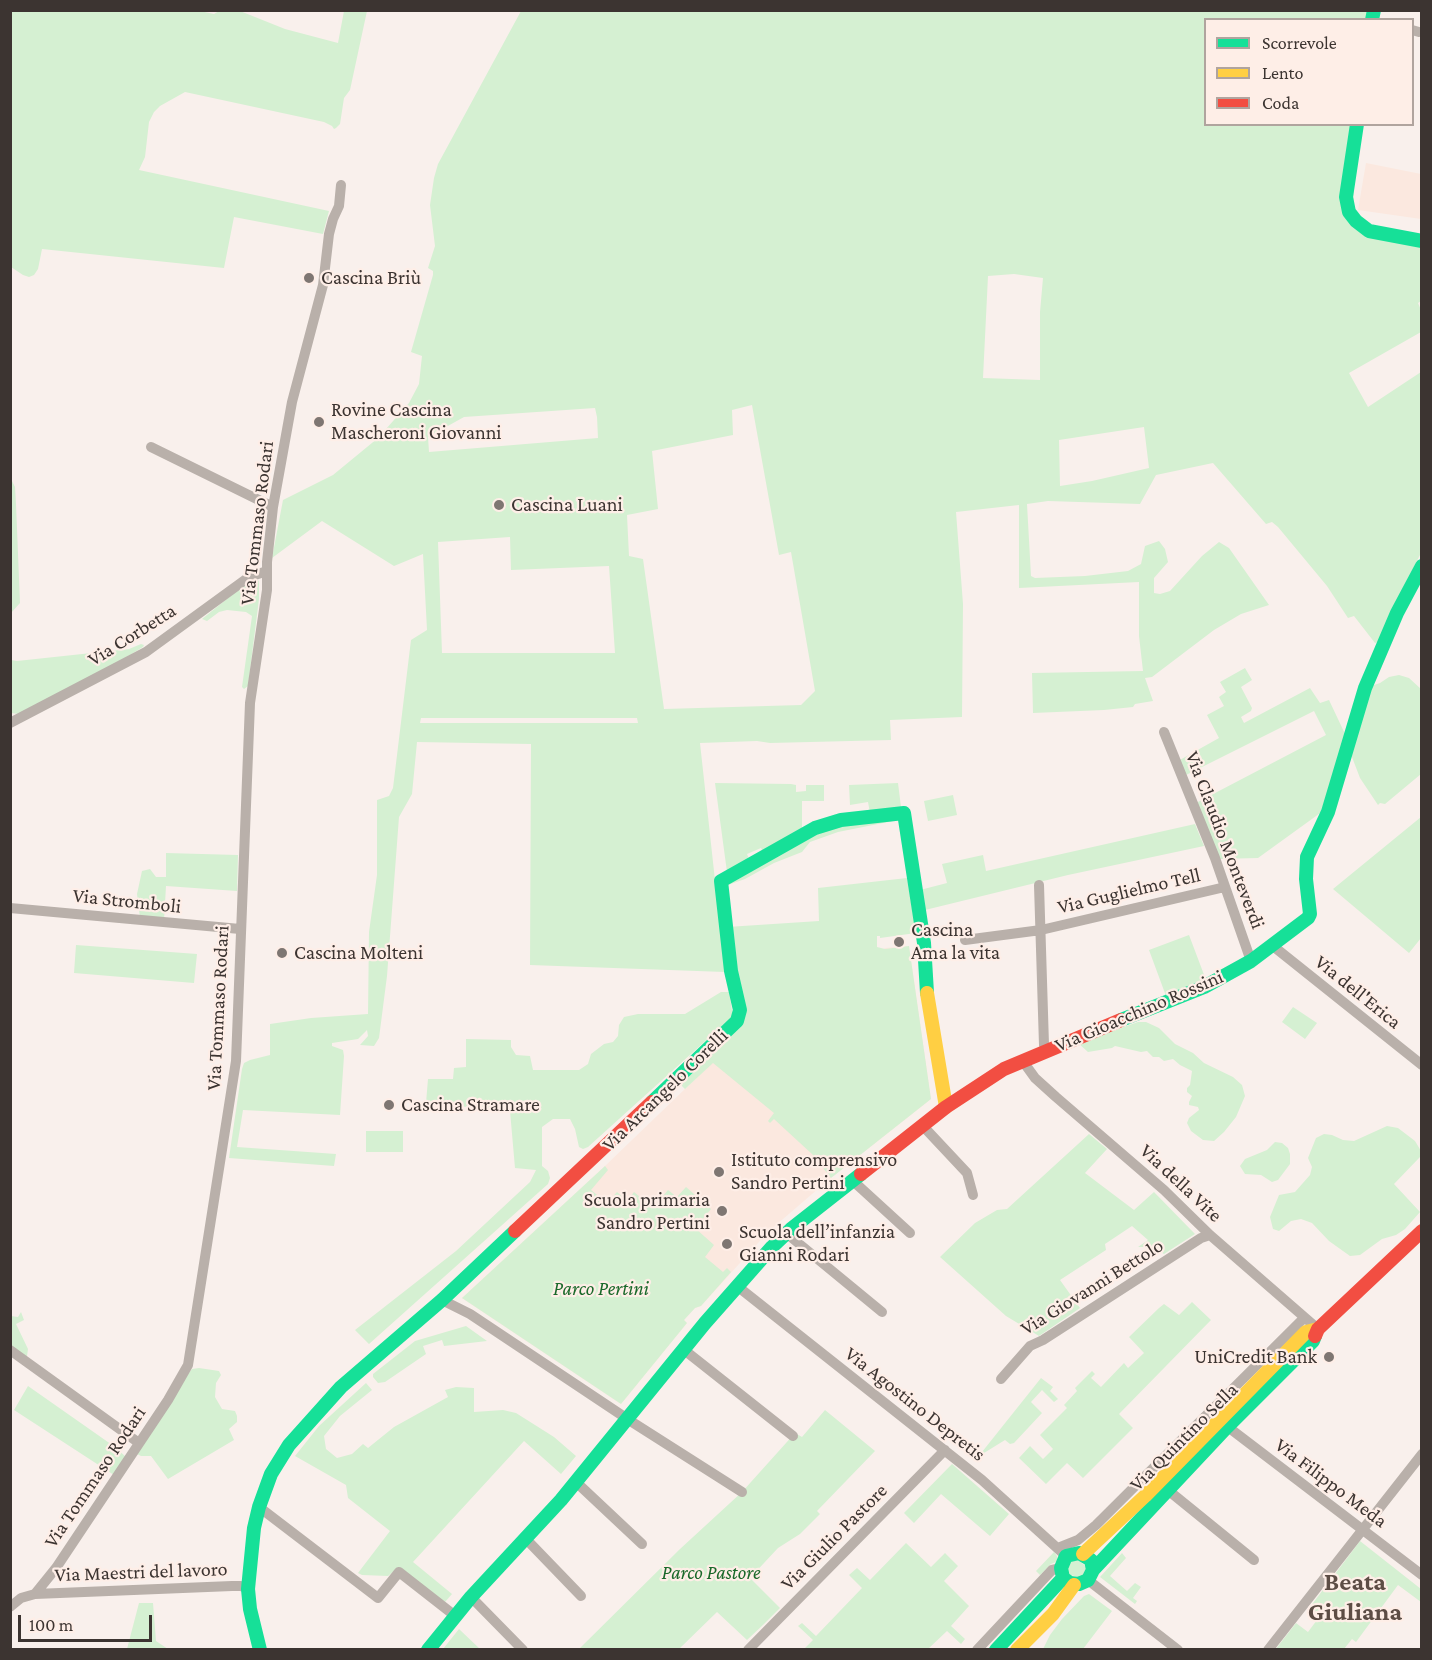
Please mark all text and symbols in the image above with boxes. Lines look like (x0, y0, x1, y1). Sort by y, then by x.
legend (1204, 18, 1414, 126)
text: Scorrevole (1262, 33, 1337, 53)
text: Lento (1262, 63, 1303, 83)
text: Coda (1262, 93, 1299, 113)
place label: Cascina Briù (321, 266, 421, 290)
marker: Cascina Briù (302, 271, 316, 285)
place label: Rovine Cascina Mascheroni Giovanni (331, 398, 502, 445)
marker: Rovine Cascina Mascheroni Giovanni (312, 415, 326, 429)
street label: Via Tommaso Rodari (235, 440, 279, 606)
place label: Cascina Luani (511, 493, 623, 517)
marker: Cascina Luani (492, 498, 506, 512)
street label: Via Corbetta (83, 598, 181, 672)
street label: Via Claudio Monteverdi (1180, 748, 1270, 932)
street label: Via Guglielmo Tell (1055, 863, 1203, 919)
street label: Via Stromboli (72, 883, 182, 919)
place label: Cascina Ama la vita (911, 918, 1000, 965)
street label: Via Tommaso Rodari (202, 925, 234, 1091)
marker: Cascina Ama la vita (892, 935, 906, 949)
place label: Cascina Molteni (294, 941, 423, 965)
marker: Cascina Molteni (275, 946, 289, 960)
street label: Via dell'Erica (1310, 950, 1406, 1034)
street label: Via Gioacchino Rossini (1051, 965, 1227, 1057)
street label: Via Arcangelo Corelli (597, 1024, 733, 1156)
place label: Cascina Stramare (401, 1093, 540, 1117)
marker: Cascina Stramare (382, 1098, 396, 1112)
street label: Via della Vite (1135, 1139, 1227, 1227)
place label: Istituto comprensivo Sandro Pertini (731, 1148, 897, 1195)
marker: Istituto comprensivo Sandro Pertini (712, 1165, 726, 1179)
place label: Scuola primaria Sandro Pertini (584, 1188, 710, 1235)
marker: Scuola primaria Sandro Pertini (715, 1204, 729, 1218)
place label: Scuola dell’infanzia Gianni Rodari (739, 1220, 895, 1267)
street label: Via Giovanni Bettolo (1016, 1233, 1168, 1341)
marker: Scuola dell’infanzia Gianni Rodari (720, 1237, 734, 1251)
park label: Parco Pertini (553, 1277, 649, 1301)
street label: Via Agostino Depretis (840, 1342, 990, 1466)
place label: UniCredit Bank (1194, 1345, 1317, 1369)
marker: UniCredit Bank (1322, 1350, 1336, 1364)
street label: Via Quintino Sella (1125, 1378, 1243, 1496)
street label: Via Tommaso Rodari (39, 1402, 151, 1552)
street label: Via Filippo Meda (1270, 1433, 1392, 1533)
street label: Via Giulio Pastore (776, 1479, 892, 1595)
street label: Via Maestri del lavoro (54, 1557, 228, 1587)
park label: Parco Pastore (662, 1561, 760, 1585)
district label: Beata Giuliana (1308, 1566, 1402, 1628)
scale bar (21, 1603, 154, 1641)
text: 100 m (29, 1615, 73, 1635)

